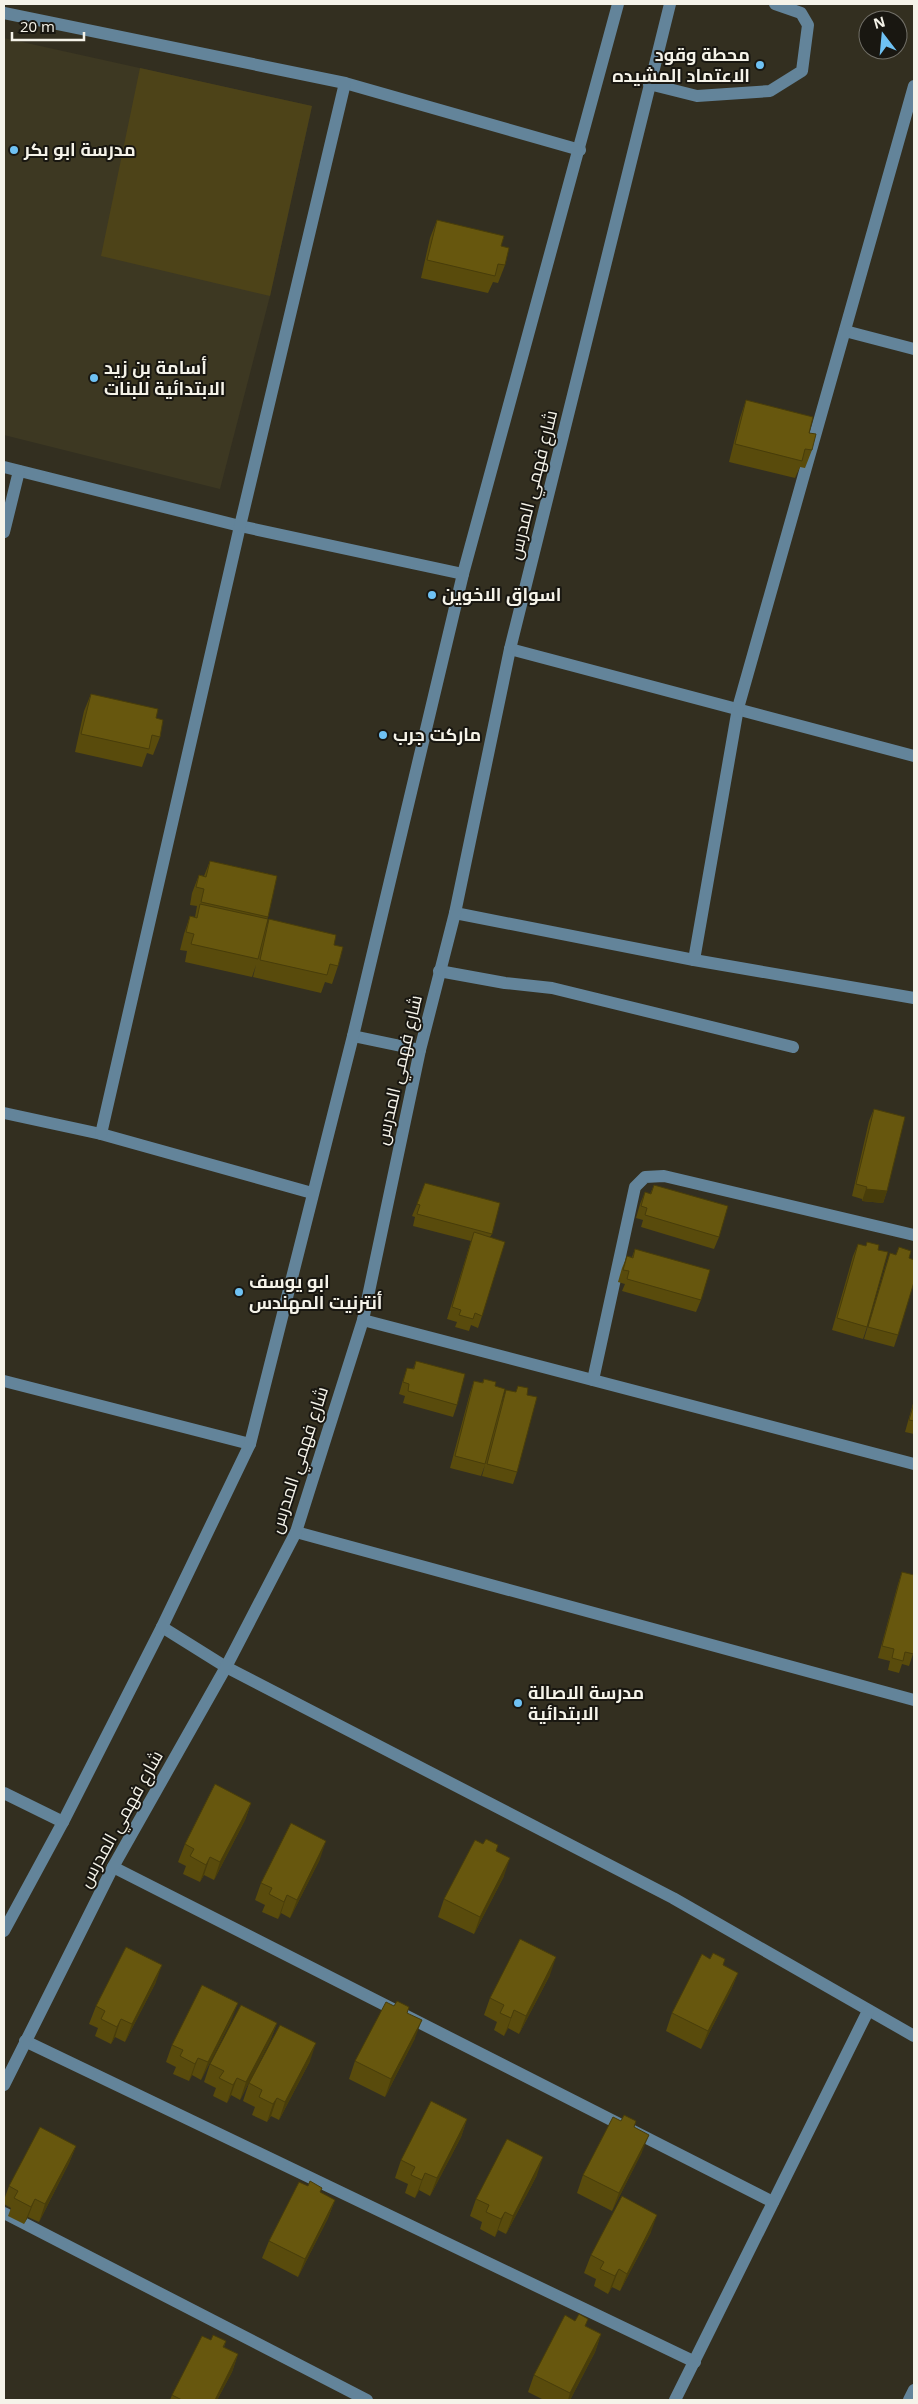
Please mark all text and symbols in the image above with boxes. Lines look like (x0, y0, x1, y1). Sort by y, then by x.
scale bar (12, 10, 85, 42)
north arrow (858, 10, 908, 60)
text: N (871, 11, 887, 33)
text: 20 m (20, 16, 55, 36)
place label: محطة وقود الاعتماد المشيده (612, 42, 750, 87)
marker: محطة وقود الاعتماد المشيده (754, 59, 766, 71)
place label: مدرسة ابو بكر (23, 137, 136, 161)
marker: مدرسة ابو بكر (8, 144, 20, 156)
place label: أسامة بن زيد الابتدائية للبنات (104, 355, 225, 400)
marker: أسامة بن زيد الابتدائية للبنات (88, 372, 100, 384)
street label: شارع فهمي المدرس (502, 408, 565, 563)
place label: اسواق الاخوين (442, 582, 561, 606)
marker: اسواق الاخوين (426, 589, 438, 601)
place label: ماركت جرب (393, 722, 481, 746)
marker: ماركت جرب (377, 729, 389, 741)
street label: شارع فهمي المدرس (369, 992, 430, 1148)
place label: ابو يوسف أنترنيت المهندس (249, 1269, 382, 1314)
marker: ابو يوسف أنترنيت المهندس (233, 1286, 245, 1298)
street label: شارع فهمي المدرس (263, 1383, 336, 1537)
place label: مدرسة الاصالة الابتدائية (528, 1680, 644, 1725)
marker: مدرسة الاصالة الابتدائية (512, 1697, 524, 1709)
street label: شارع فهمي المدرس (72, 1746, 170, 1893)

